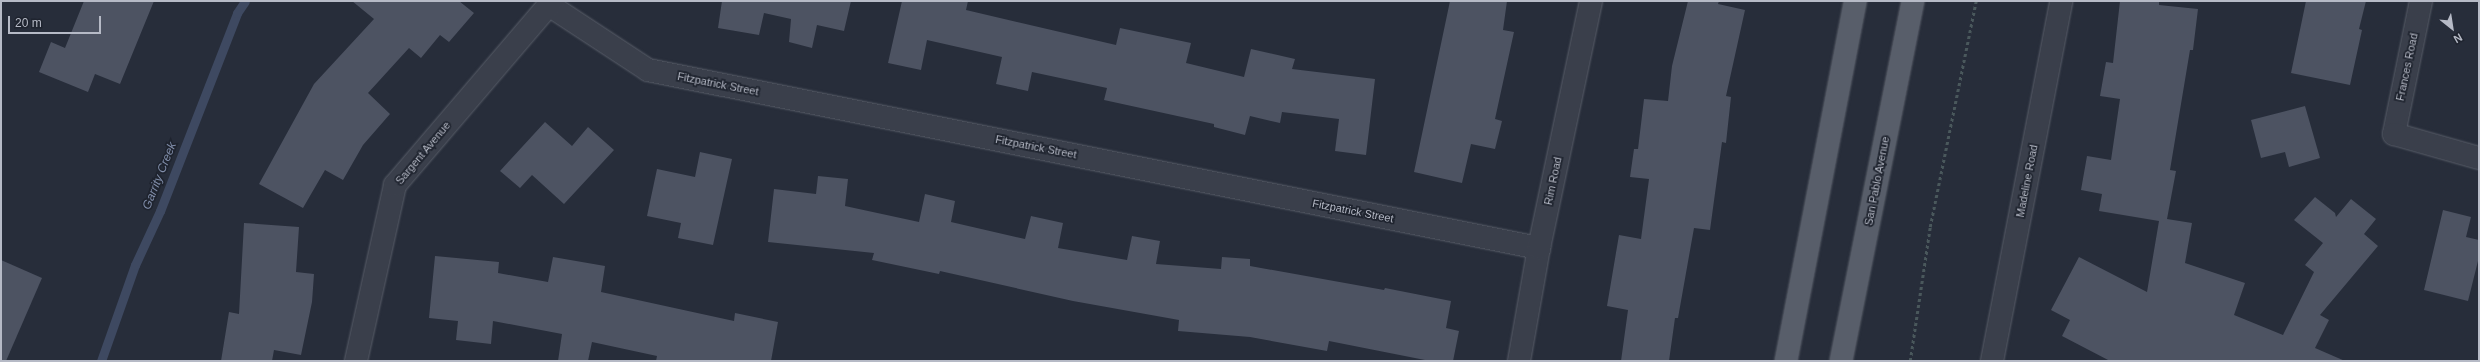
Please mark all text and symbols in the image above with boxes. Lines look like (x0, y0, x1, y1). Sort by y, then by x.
scale bar (10, 8, 103, 34)
north arrow (2432, 8, 2472, 48)
text: 20 m (15, 16, 42, 30)
text: N (2452, 31, 2464, 46)
street label: Frances Road (2393, 32, 2421, 102)
street label: Fitzpatrick Street (676, 70, 760, 98)
street label: Sargent Avenue (393, 119, 453, 187)
street label: Fitzpatrick Street (994, 133, 1078, 161)
street label: San Pablo Avenue (1862, 135, 1892, 227)
water label: Garrity Creek (140, 140, 180, 212)
street label: Madeline Road (2013, 143, 2041, 219)
street label: Rim Road (1541, 156, 1565, 206)
street label: Fitzpatrick Street (1311, 197, 1395, 225)

